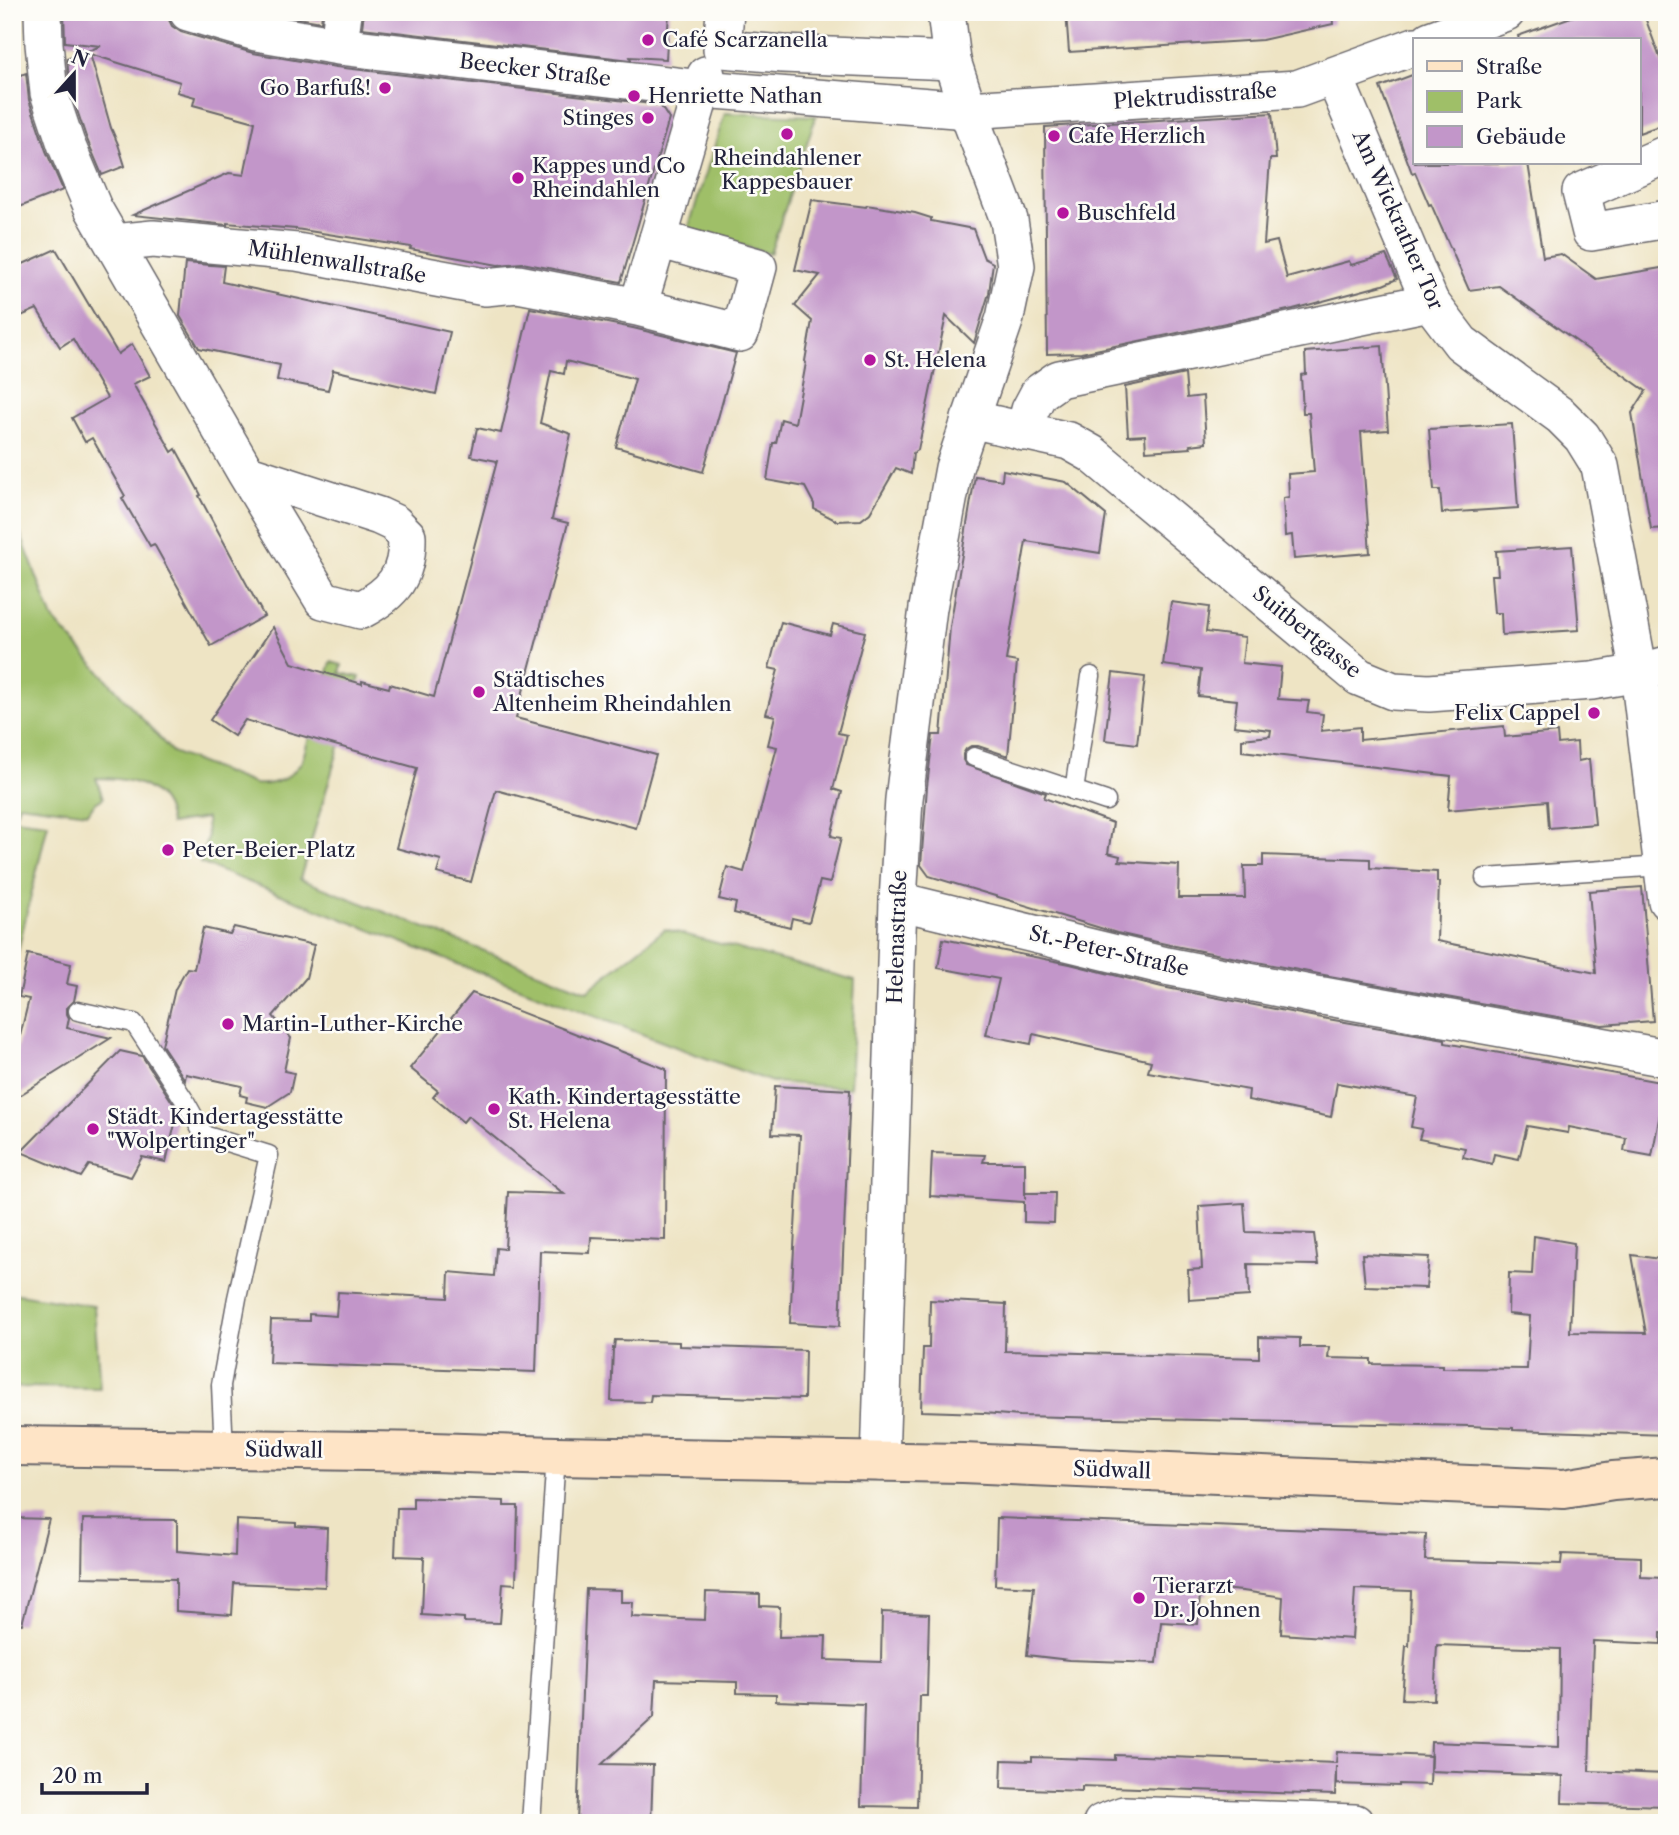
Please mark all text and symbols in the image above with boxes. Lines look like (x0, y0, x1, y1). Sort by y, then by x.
place label: Café Scarzanella (662, 27, 829, 52)
marker: Café Scarzanella (640, 32, 656, 48)
north arrow (38, 38, 108, 108)
legend (1413, 38, 1640, 164)
text: N (68, 45, 92, 72)
street label: Beecker Straße (458, 48, 612, 91)
text: Straße (1476, 54, 1542, 79)
place label: Go Barfuß! (260, 75, 371, 100)
street label: Plektrudisstraße (1112, 77, 1278, 114)
marker: Go Barfuß! (377, 80, 393, 96)
place label: Henriette Nathan (648, 83, 822, 108)
marker: Henriette Nathan (626, 88, 642, 104)
text: Park (1476, 88, 1522, 113)
place label: Stinges (563, 105, 634, 130)
marker: Stinges (640, 110, 656, 126)
place label: Cafe Herzlich (1068, 123, 1206, 148)
text: Gebäude (1476, 124, 1566, 149)
street label: Am Wickrather Tor (1347, 125, 1449, 313)
marker: Rheindahlener Kappesbauer (779, 126, 795, 142)
marker: Cafe Herzlich (1046, 128, 1062, 144)
place label: Rheindahlener Kappesbauer (713, 145, 861, 194)
place label: Kappes und Co Rheindahlen (532, 153, 685, 202)
marker: Kappes und Co Rheindahlen (510, 170, 526, 186)
place label: Buschfeld (1077, 200, 1176, 225)
marker: Buschfeld (1055, 205, 1071, 221)
street label: Mühlenwallstraße (246, 235, 428, 288)
place label: St. Helena (884, 347, 988, 372)
marker: St. Helena (862, 352, 878, 368)
street label: Suitbertgasse (1248, 580, 1367, 683)
place label: Städtisches Altenheim Rheindahlen (492, 667, 732, 716)
marker: Städtisches Altenheim Rheindahlen (471, 684, 487, 700)
place label: Felix Cappel (1454, 700, 1580, 725)
marker: Felix Cappel (1586, 705, 1602, 721)
place label: Peter-Beier-Platz (182, 837, 355, 862)
marker: Peter-Beier-Platz (160, 842, 176, 858)
street label: Helenastraße (882, 870, 911, 1004)
street label: St.-Peter-Straße (1027, 920, 1191, 981)
place label: Martin-Luther-Kirche (242, 1011, 463, 1036)
marker: Martin-Luther-Kirche (220, 1016, 236, 1032)
place label: Kath. Kindertagesstätte St. Helena (508, 1084, 741, 1133)
marker: Kath. Kindertagesstätte St. Helena (486, 1101, 502, 1117)
place label: Städt. Kindertagesstätte "Wolpertinger" (107, 1104, 343, 1153)
marker: Städt. Kindertagesstätte "Wolpertinger" (85, 1121, 101, 1137)
street label: Südwall (245, 1436, 323, 1463)
street label: Südwall (1073, 1456, 1151, 1483)
place label: Tierarzt Dr. Johnen (1153, 1573, 1261, 1622)
marker: Tierarzt Dr. Johnen (1131, 1590, 1147, 1606)
scale bar (42, 1751, 147, 1795)
text: 20 m (52, 1763, 103, 1788)

